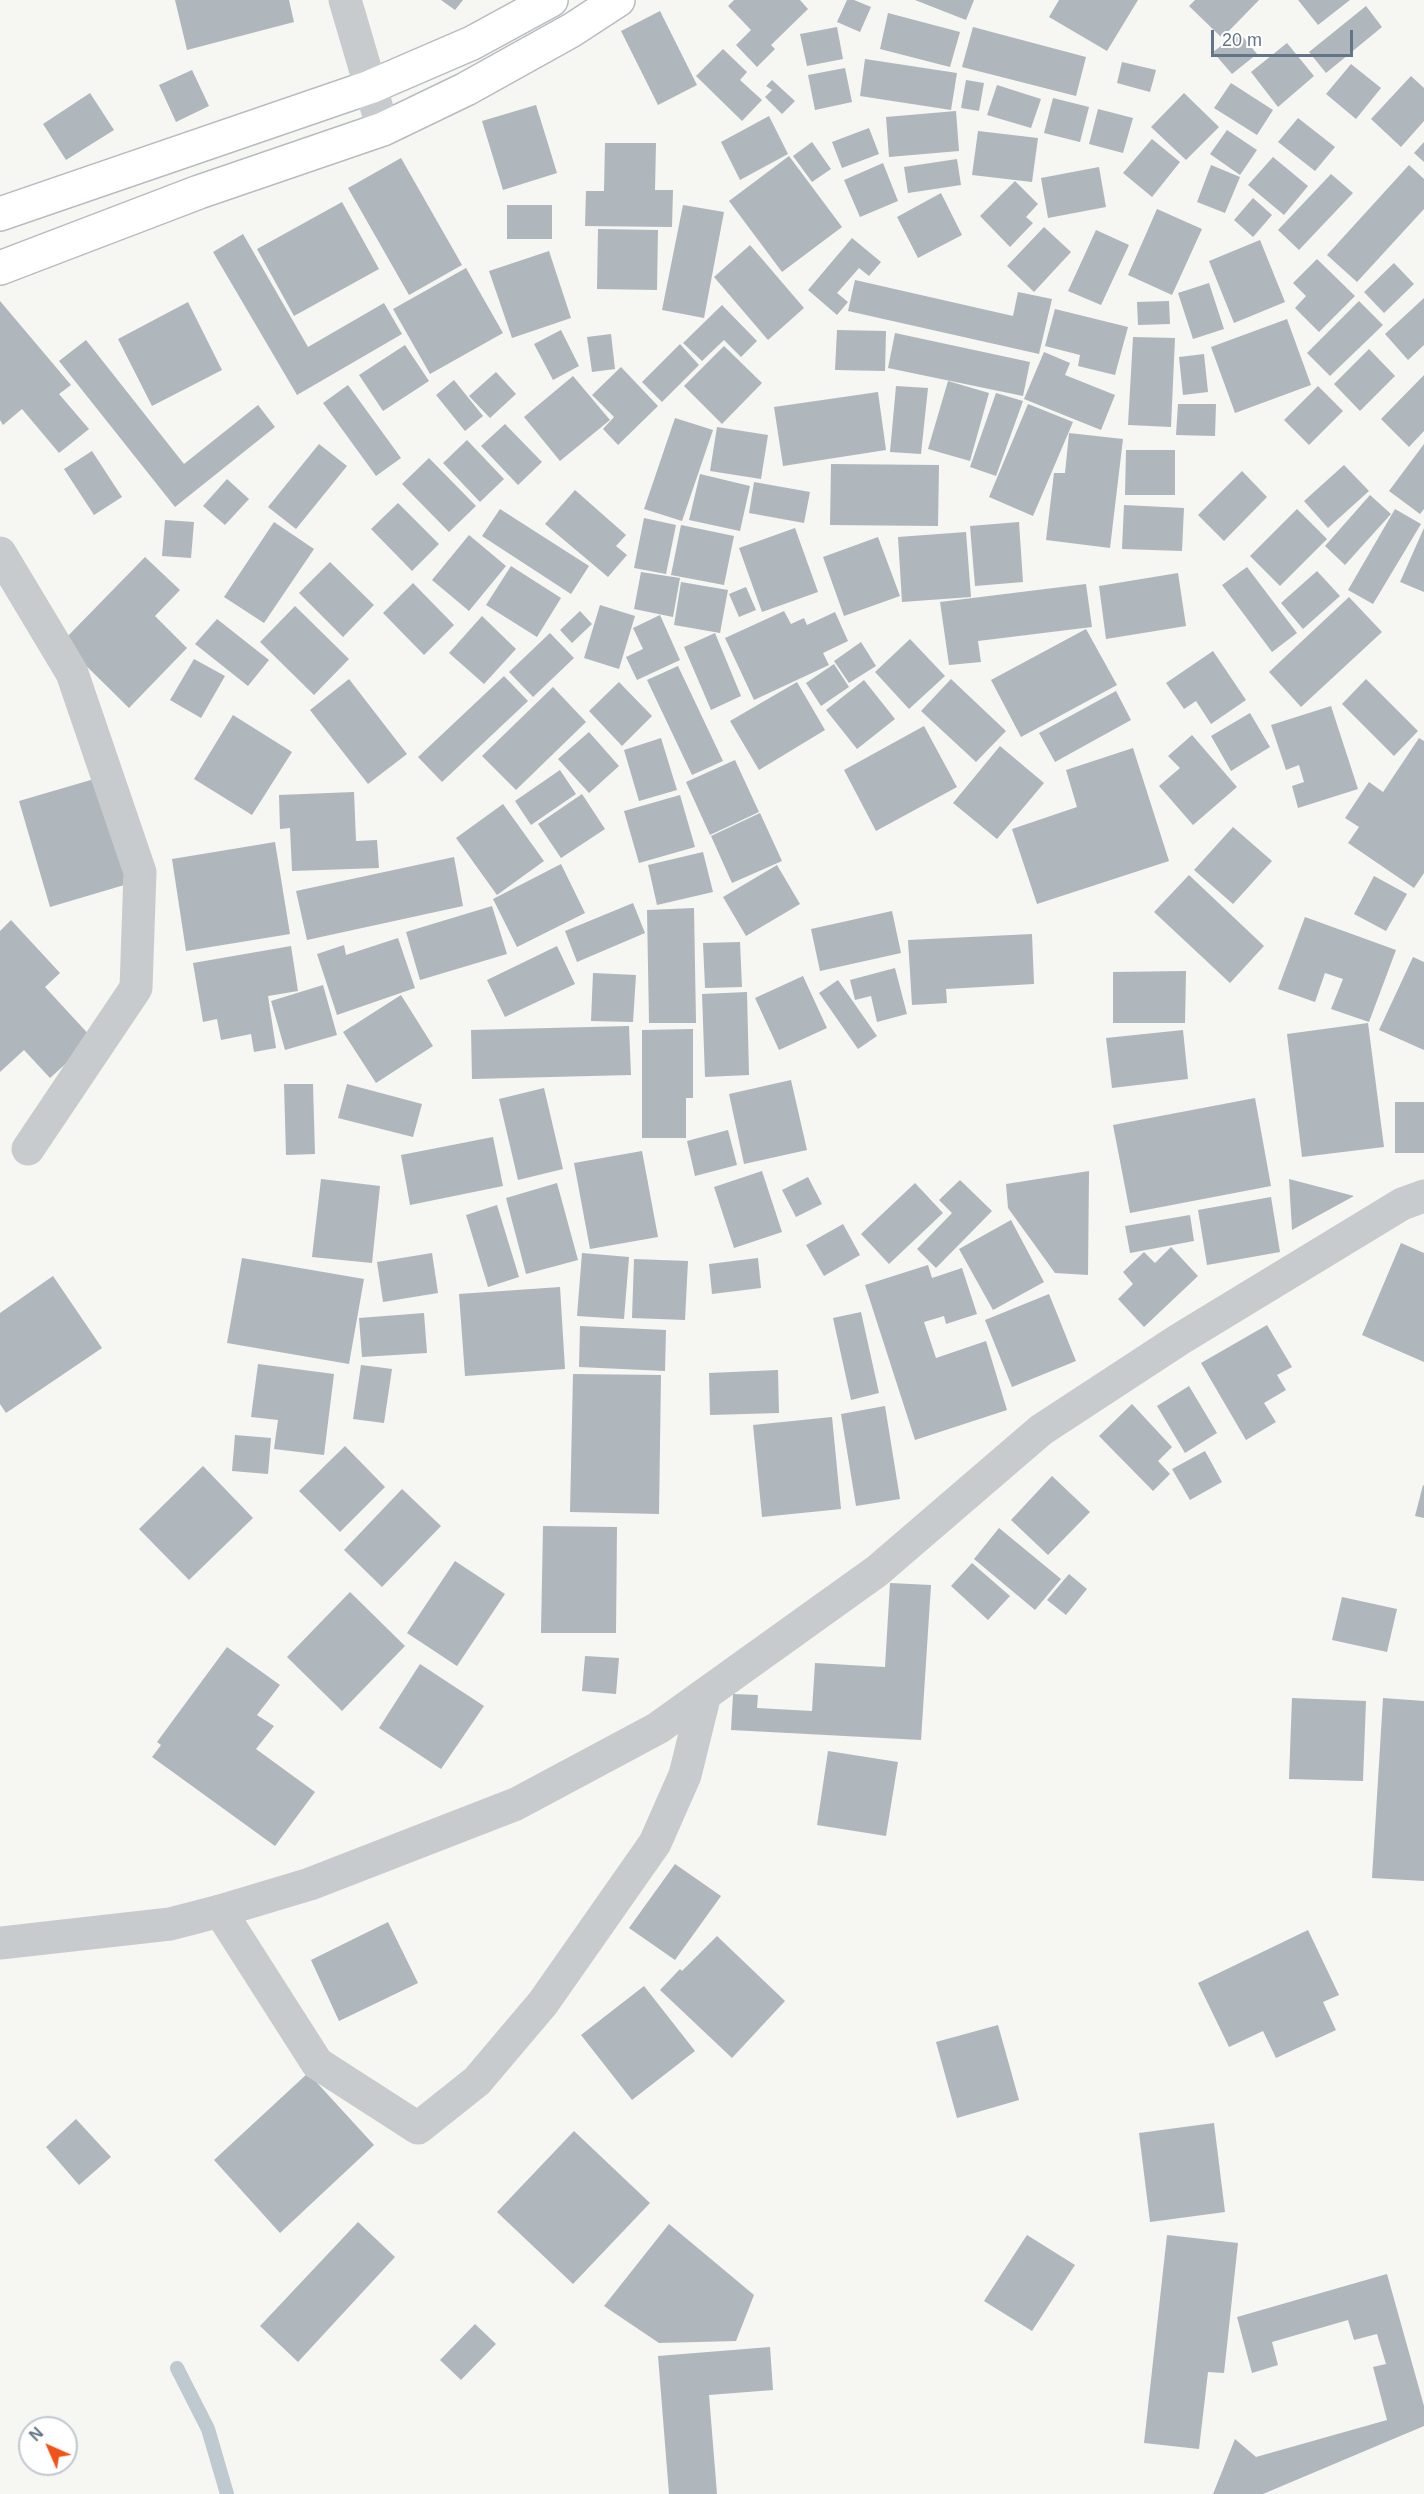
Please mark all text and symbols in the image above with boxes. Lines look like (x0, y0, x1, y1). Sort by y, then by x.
scale bar (1214, 18, 1356, 56)
text: 20 m (1222, 30, 1262, 50)
north arrow (18, 2416, 78, 2476)
text: N (26, 2424, 46, 2444)

